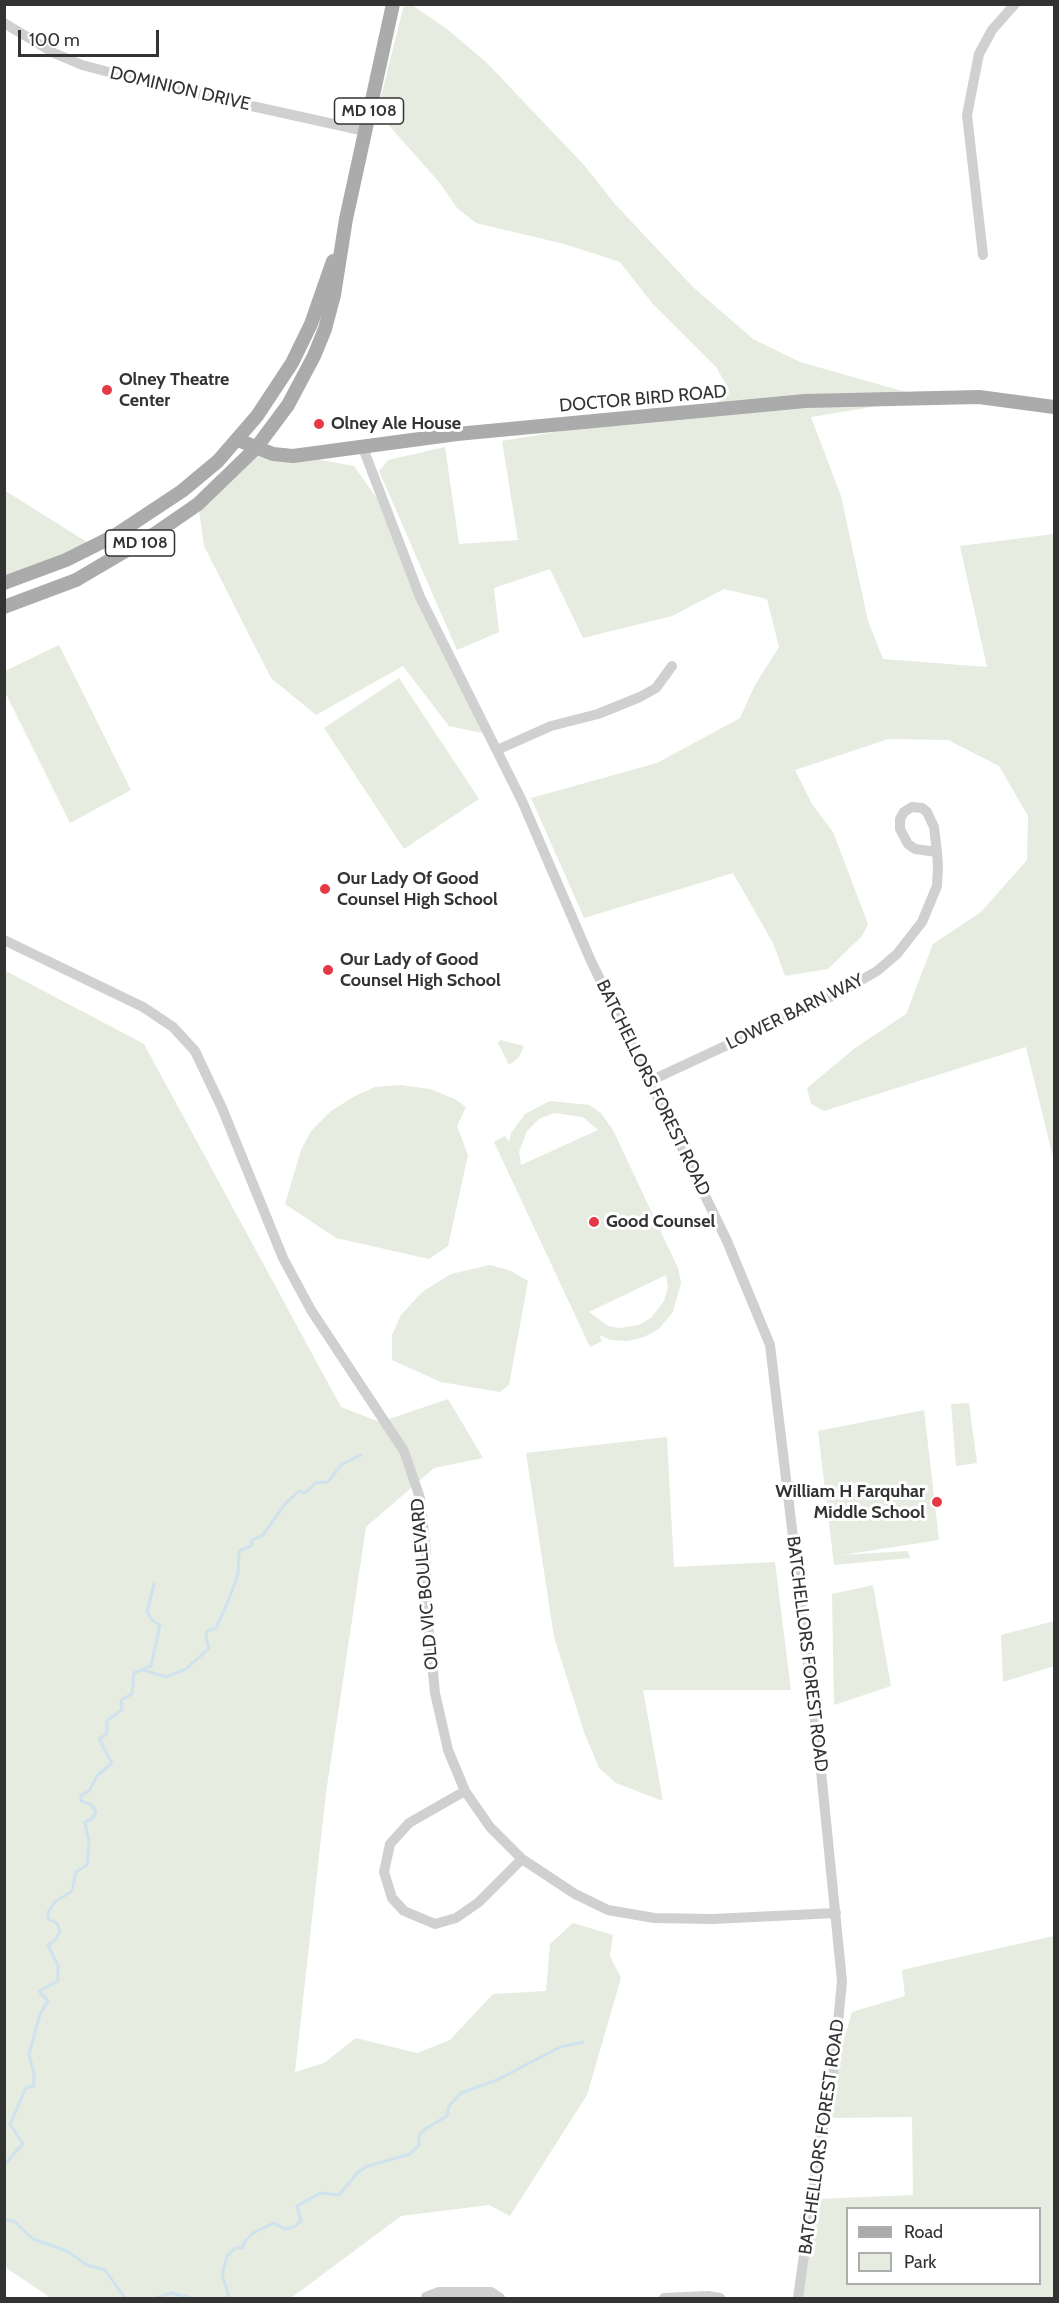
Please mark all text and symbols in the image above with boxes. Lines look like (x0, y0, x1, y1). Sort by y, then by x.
scale bar (21, 18, 162, 56)
text: 100 m (29, 29, 80, 51)
street label: DOMINION DRIVE (108, 62, 252, 116)
road number: MD 108 (334, 98, 404, 124)
place label: Olney Theatre Center (119, 369, 229, 412)
street label: DOCTOR BIRD ROAD (558, 381, 728, 417)
marker: Olney Theatre Center (100, 383, 114, 397)
place label: Olney Ale House (331, 413, 461, 435)
marker: Olney Ale House (312, 417, 326, 431)
road number: MD 108 (106, 530, 174, 556)
place label: Our Lady Of Good Counsel High School (337, 868, 498, 910)
marker: Our Lady Of Good Counsel High School (318, 882, 332, 896)
place label: Our Lady of Good Counsel High School (340, 949, 501, 992)
marker: Our Lady of Good Counsel High School (321, 963, 335, 977)
street label: LOWER BARN WAY (723, 969, 867, 1055)
street label: BATCHELLORS FOREST ROAD (591, 977, 715, 1199)
place label: Good Counsel (606, 1211, 715, 1233)
marker: Good Counsel (587, 1215, 601, 1229)
place label: William H Farquhar Middle School (775, 1481, 925, 1524)
marker: William H Farquhar Middle School (930, 1495, 944, 1509)
street label: OLD VIC BOULEVARD (407, 1497, 443, 1671)
street label: BATCHELLORS FOREST ROAD (782, 1535, 832, 1773)
street label: BATCHELLORS FOREST ROAD (795, 2018, 849, 2256)
legend (846, 2207, 1041, 2285)
text: Road (904, 2221, 943, 2243)
text: Park (904, 2251, 936, 2273)

